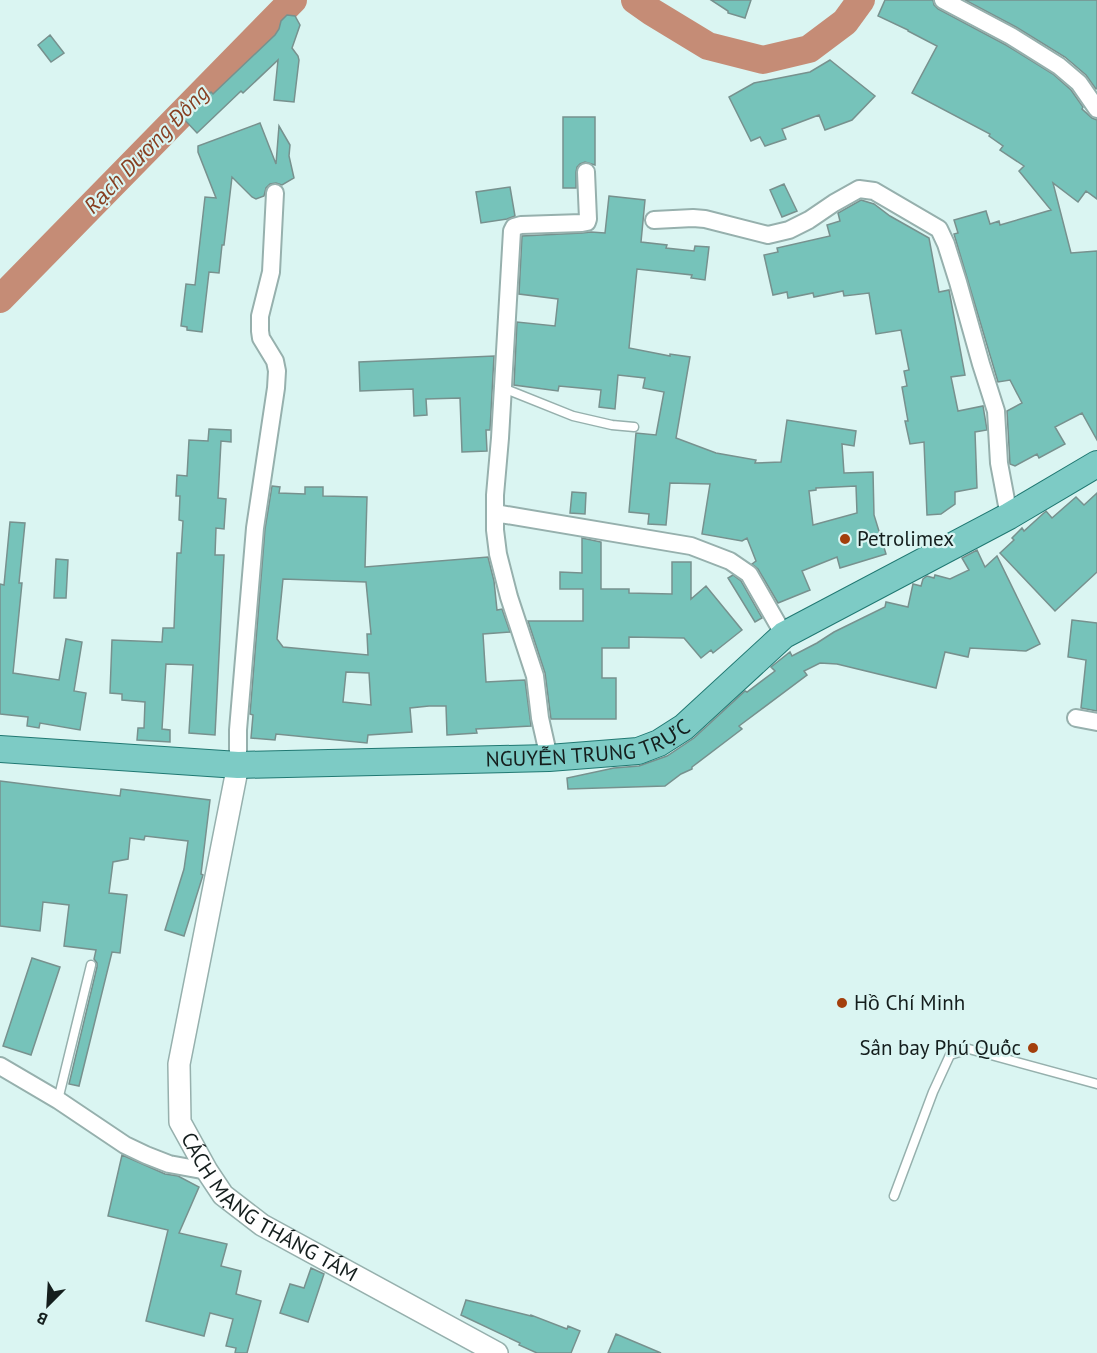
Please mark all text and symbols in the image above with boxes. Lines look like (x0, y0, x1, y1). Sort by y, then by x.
water label: Rạch Dương Đông (78, 79, 214, 219)
place label: Petrolimex (857, 525, 954, 552)
marker: Petrolimex (838, 532, 852, 546)
street label: NGUYỄN TRUNG TRỰC (485, 713, 695, 772)
place label: Hồ Chí Minh (854, 989, 965, 1016)
marker: Hồ Chí Minh (835, 996, 849, 1010)
place label: Sân bay Phú Quốc (859, 1034, 1021, 1061)
marker: Sân bay Phú Quốc (1026, 1041, 1040, 1055)
street label: CÁCH MẠNG THÁNG TÁM (175, 1127, 362, 1287)
north arrow (18, 1275, 78, 1335)
text: B (34, 1308, 50, 1330)

